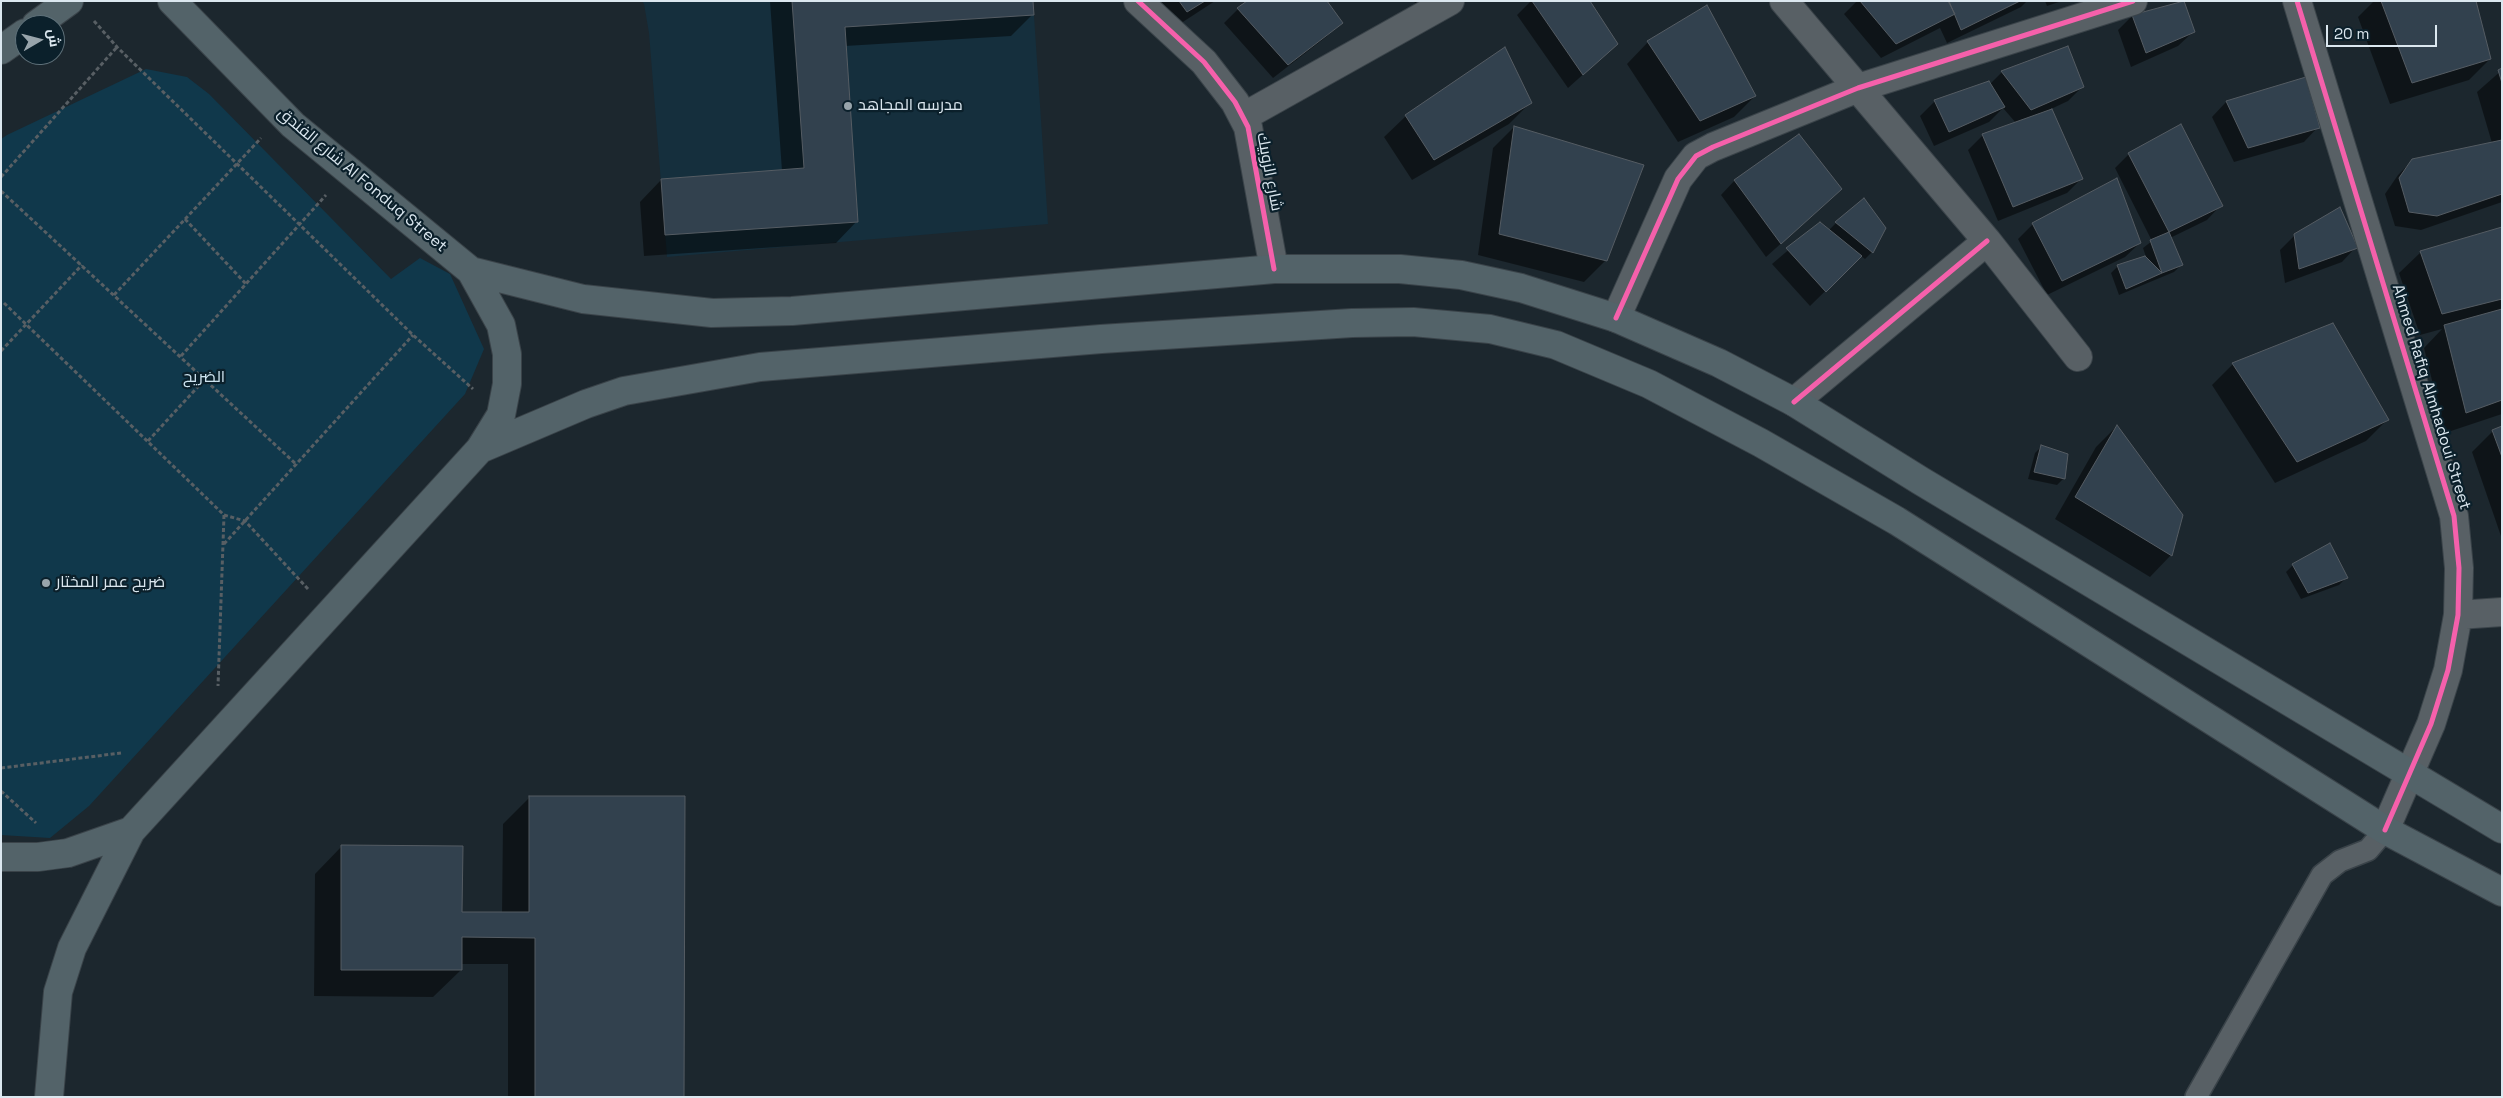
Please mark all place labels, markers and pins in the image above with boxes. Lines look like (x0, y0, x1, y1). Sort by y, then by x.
place label: مدرسه المجاهد (858, 96, 963, 116)
marker: مدرسه المجاهد (842, 100, 854, 112)
place label: ضريح عمر المختار (56, 573, 165, 593)
marker: ضريح عمر المختار (40, 577, 52, 589)

